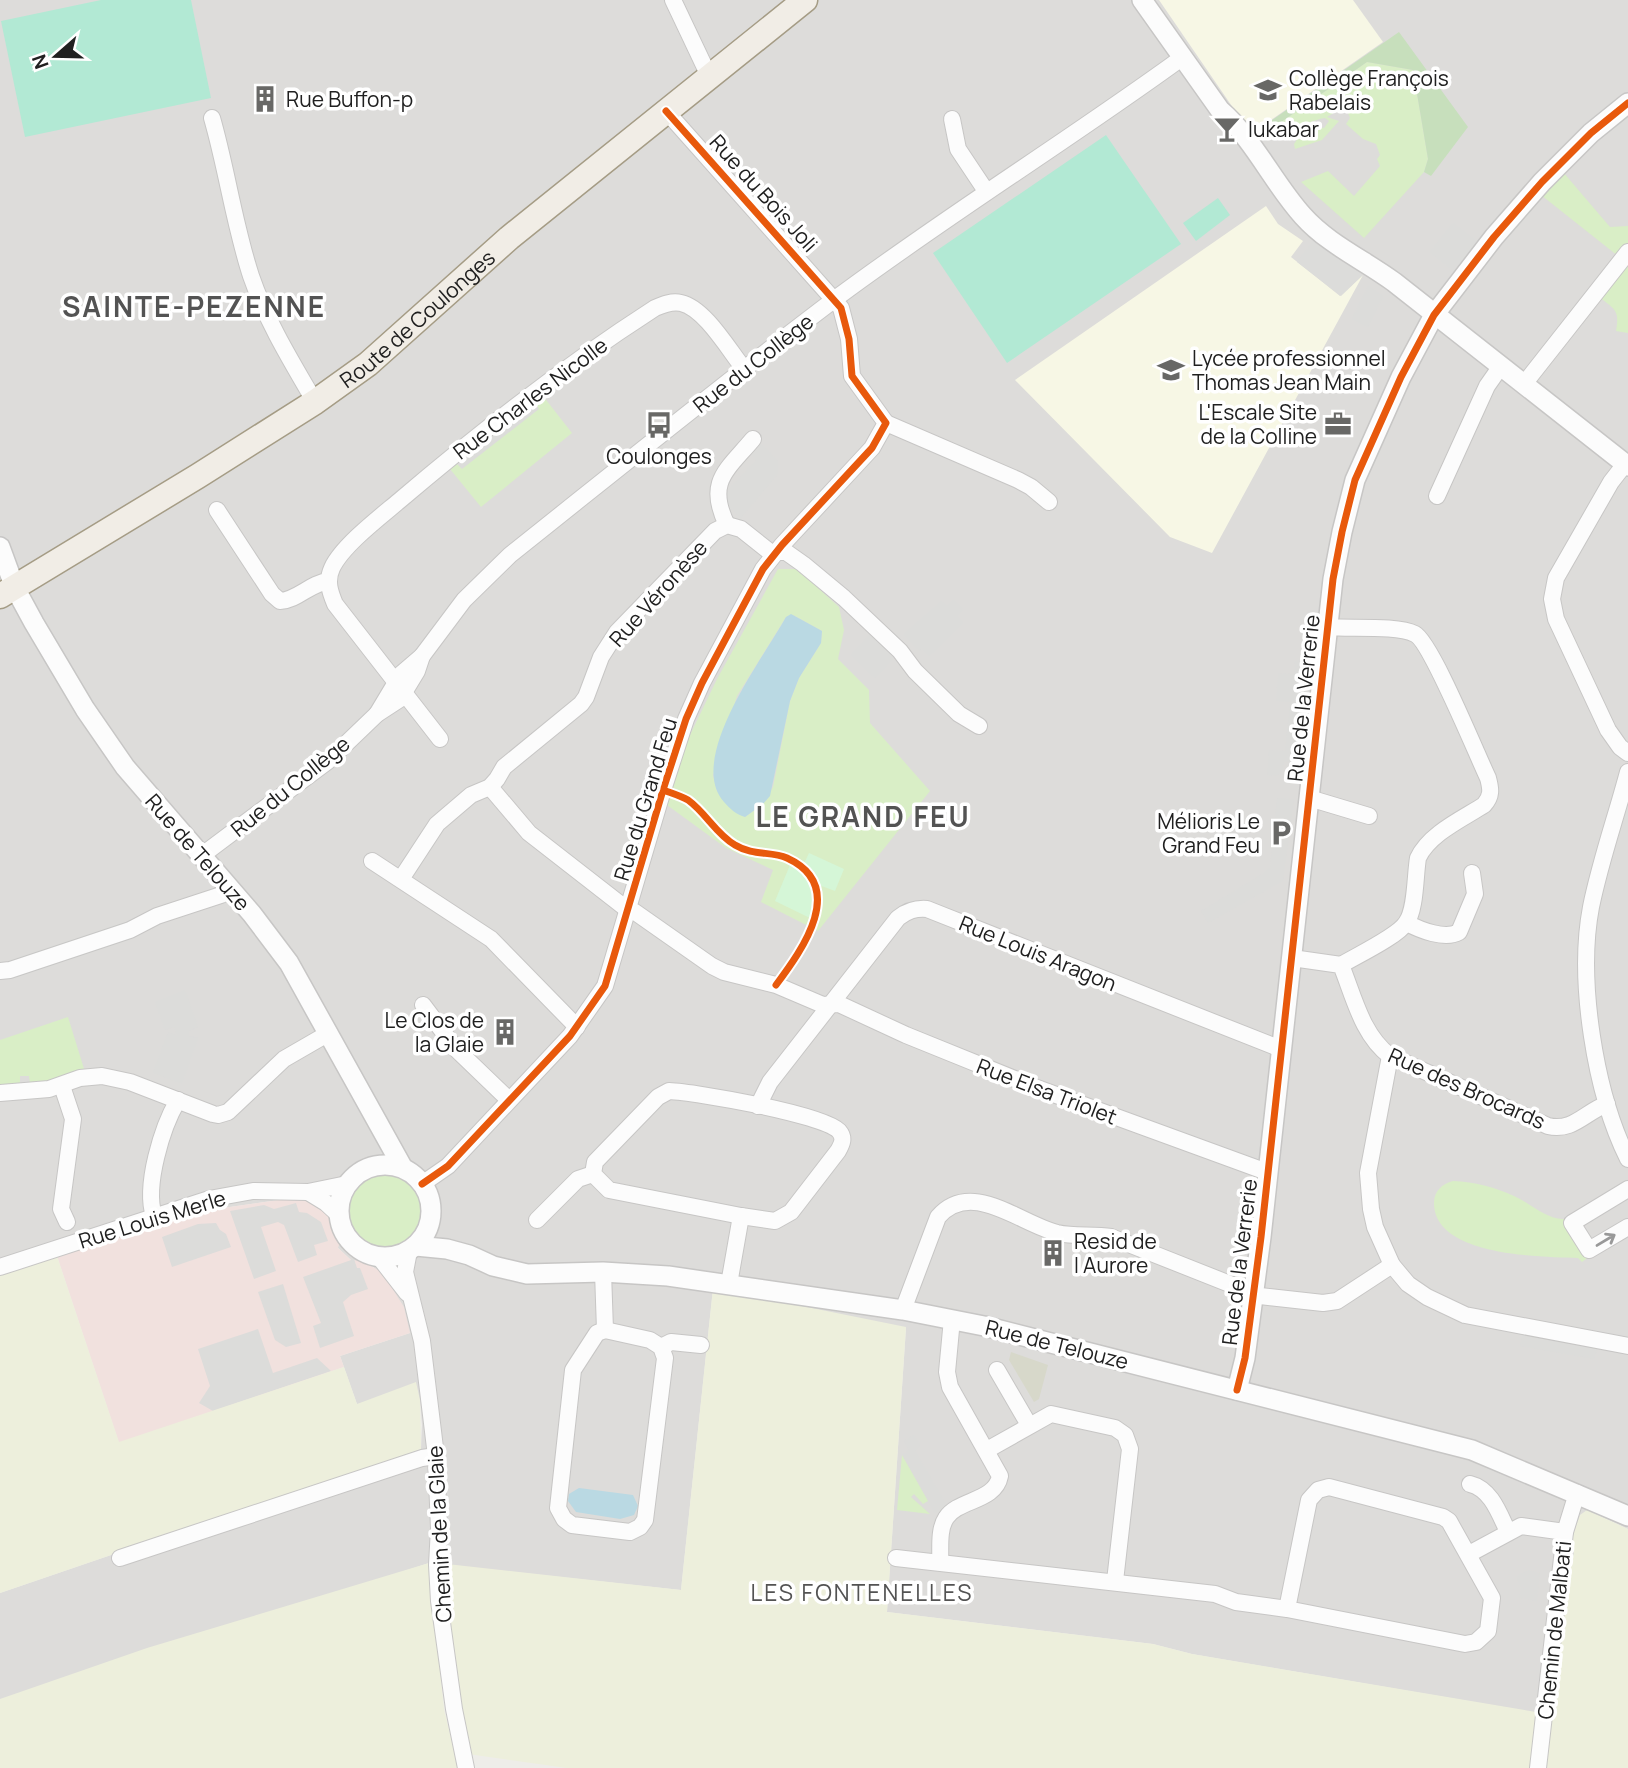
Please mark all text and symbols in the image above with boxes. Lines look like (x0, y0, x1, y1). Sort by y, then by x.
north arrow (21, 21, 91, 91)
text: N (25, 51, 55, 73)
place label: Collège François Rabelais (1289, 64, 1449, 116)
school or university icon: Collège François Rabelais (1253, 75, 1283, 105)
building icon: Rue Buffon-p (250, 84, 280, 114)
place label: Rue Buffon-p (286, 85, 413, 113)
bar icon: lukabar (1212, 114, 1242, 144)
place label: lukabar (1248, 115, 1320, 143)
street label: Rue du Bois Joli (704, 128, 824, 258)
street label: Route de Coulonges (334, 243, 501, 394)
district label: SAINTE-PEZENNE (62, 287, 326, 325)
street label: Rue du Collège (687, 307, 819, 419)
street label: Rue Charles Nicolle (447, 331, 613, 465)
place label: Lycée professionnel Thomas Jean Main (1192, 344, 1386, 396)
school or university icon: Lycée professionnel Thomas Jean Main (1156, 355, 1186, 385)
place label: L'Escale Site de la Colline (1199, 398, 1317, 450)
office icon: L'Escale Site de la Colline (1323, 409, 1353, 439)
bus stop icon: Coulonges (644, 410, 674, 440)
place label: Coulonges (606, 442, 712, 470)
street label: Rue Véronèse (603, 534, 713, 652)
street label: Rue de la Verrerie (1280, 613, 1326, 783)
street label: Rue du Grand Feu (607, 714, 683, 884)
street label: Rue du Collège (225, 729, 355, 843)
street label: Rue de Telouze (139, 787, 257, 917)
district label: LE GRAND FEU (755, 797, 971, 835)
place label: Mélioris Le Grand Feu (1157, 807, 1260, 859)
parking icon: Mélioris Le Grand Feu (1266, 818, 1296, 848)
street label: Rue Louis Aragon (955, 909, 1121, 997)
place label: Le Clos de la Glaie (385, 1006, 484, 1058)
building icon: Le Clos de la Glaie (490, 1017, 520, 1047)
street label: Rue des Brocards (1384, 1041, 1550, 1135)
street label: Rue Elsa Triolet (973, 1051, 1121, 1131)
street label: Rue de la Verrerie (1215, 1177, 1263, 1347)
street label: Rue Louis Merle (75, 1183, 229, 1255)
place label: Resid de l Aurore (1074, 1227, 1157, 1279)
one-way arrow (1595, 1233, 1615, 1247)
building icon: Resid de l Aurore (1038, 1238, 1068, 1268)
street label: Rue de Telouze (982, 1313, 1132, 1375)
street label: Chemin de la Glaie (420, 1445, 458, 1623)
street label: Chemin de Malbati (1531, 1539, 1577, 1721)
district label: LES FONTENELLES (751, 1576, 973, 1608)

